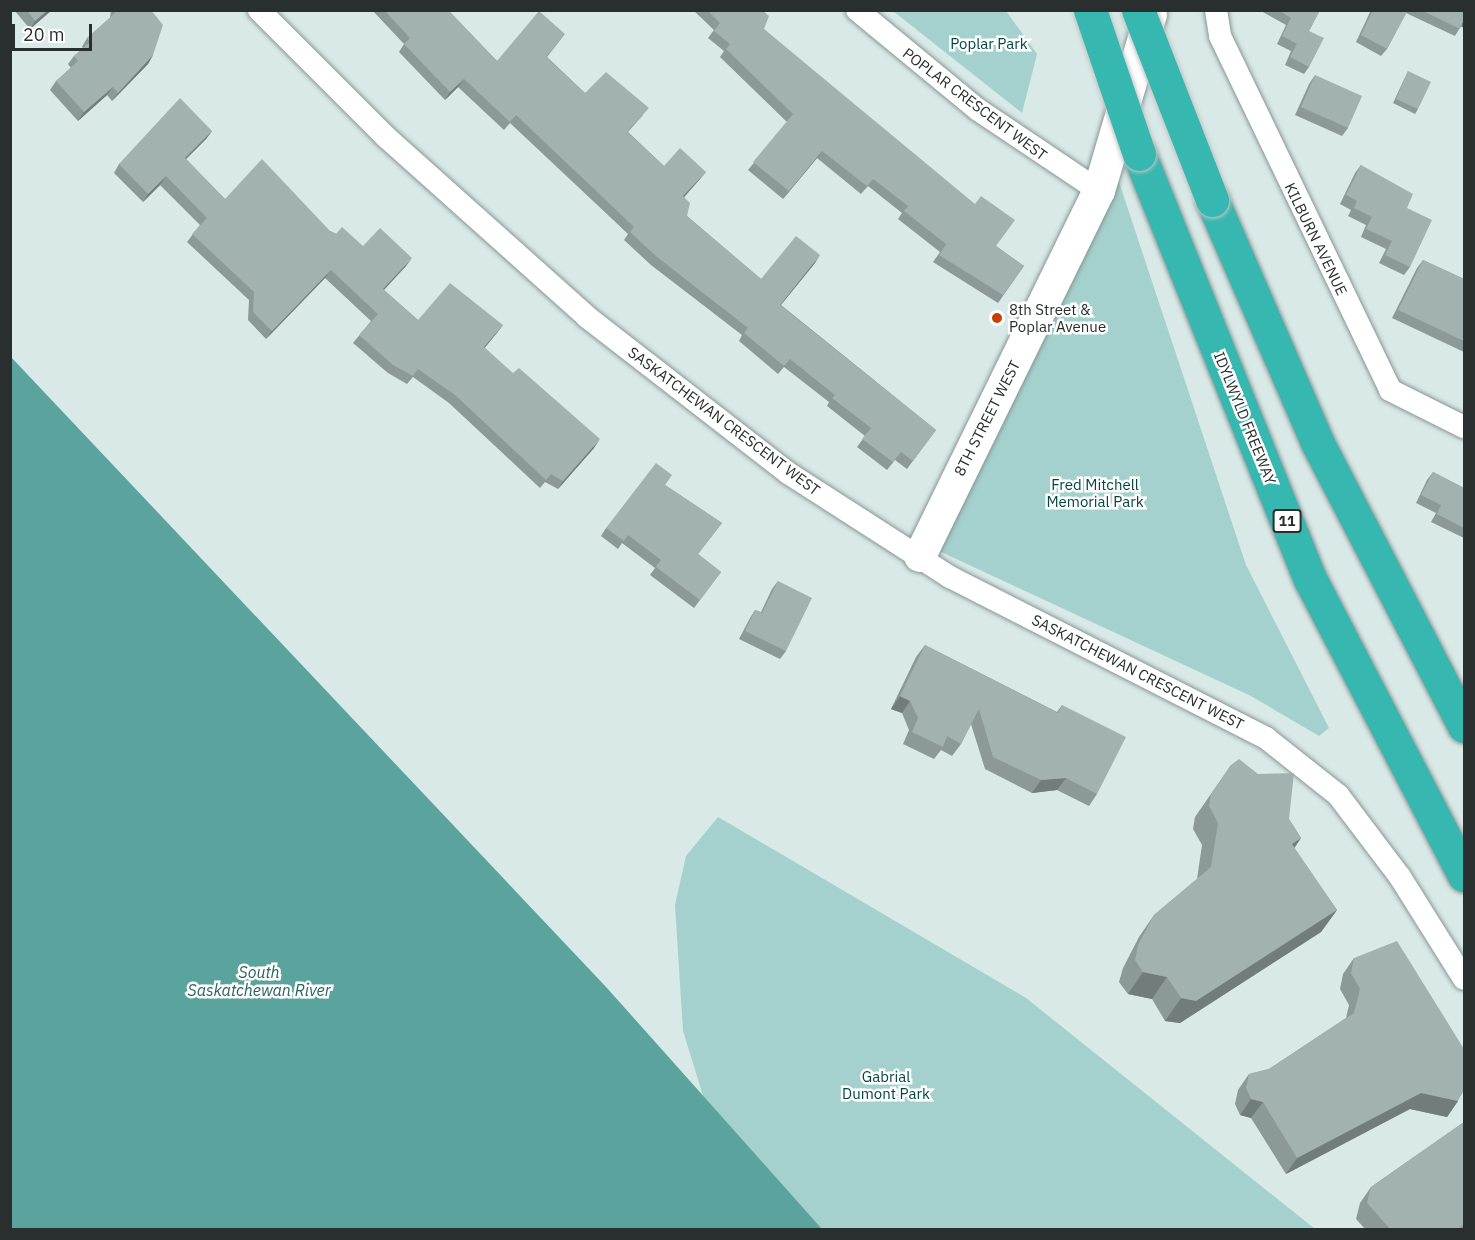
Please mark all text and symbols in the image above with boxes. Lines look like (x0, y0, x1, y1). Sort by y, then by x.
scale bar (15, 12, 94, 50)
text: 20 m (23, 23, 65, 46)
park label: Poplar Park (950, 35, 1028, 53)
street label: POPLAR CRESCENT WEST (899, 44, 1051, 164)
street label: KILBURN AVENUE (1281, 180, 1351, 298)
place label: 8th Street & Poplar Avenue (1009, 300, 1106, 335)
marker: 8th Street & Poplar Avenue (990, 311, 1004, 325)
street label: SASKATCHEWAN CRESCENT WEST (625, 343, 823, 499)
street label: IDYLWYLD FREEWAY (1210, 349, 1280, 487)
street label: 8TH STREET WEST (950, 357, 1024, 479)
park label: Fred Mitchell Memorial Park (1046, 475, 1144, 510)
road number: 11 (1272, 510, 1302, 532)
street label: SASKATCHEWAN CRESCENT WEST (1029, 611, 1247, 733)
water label: South Saskatchewan River (187, 962, 331, 1000)
park label: Gabrial Dumont Park (842, 1067, 930, 1102)

